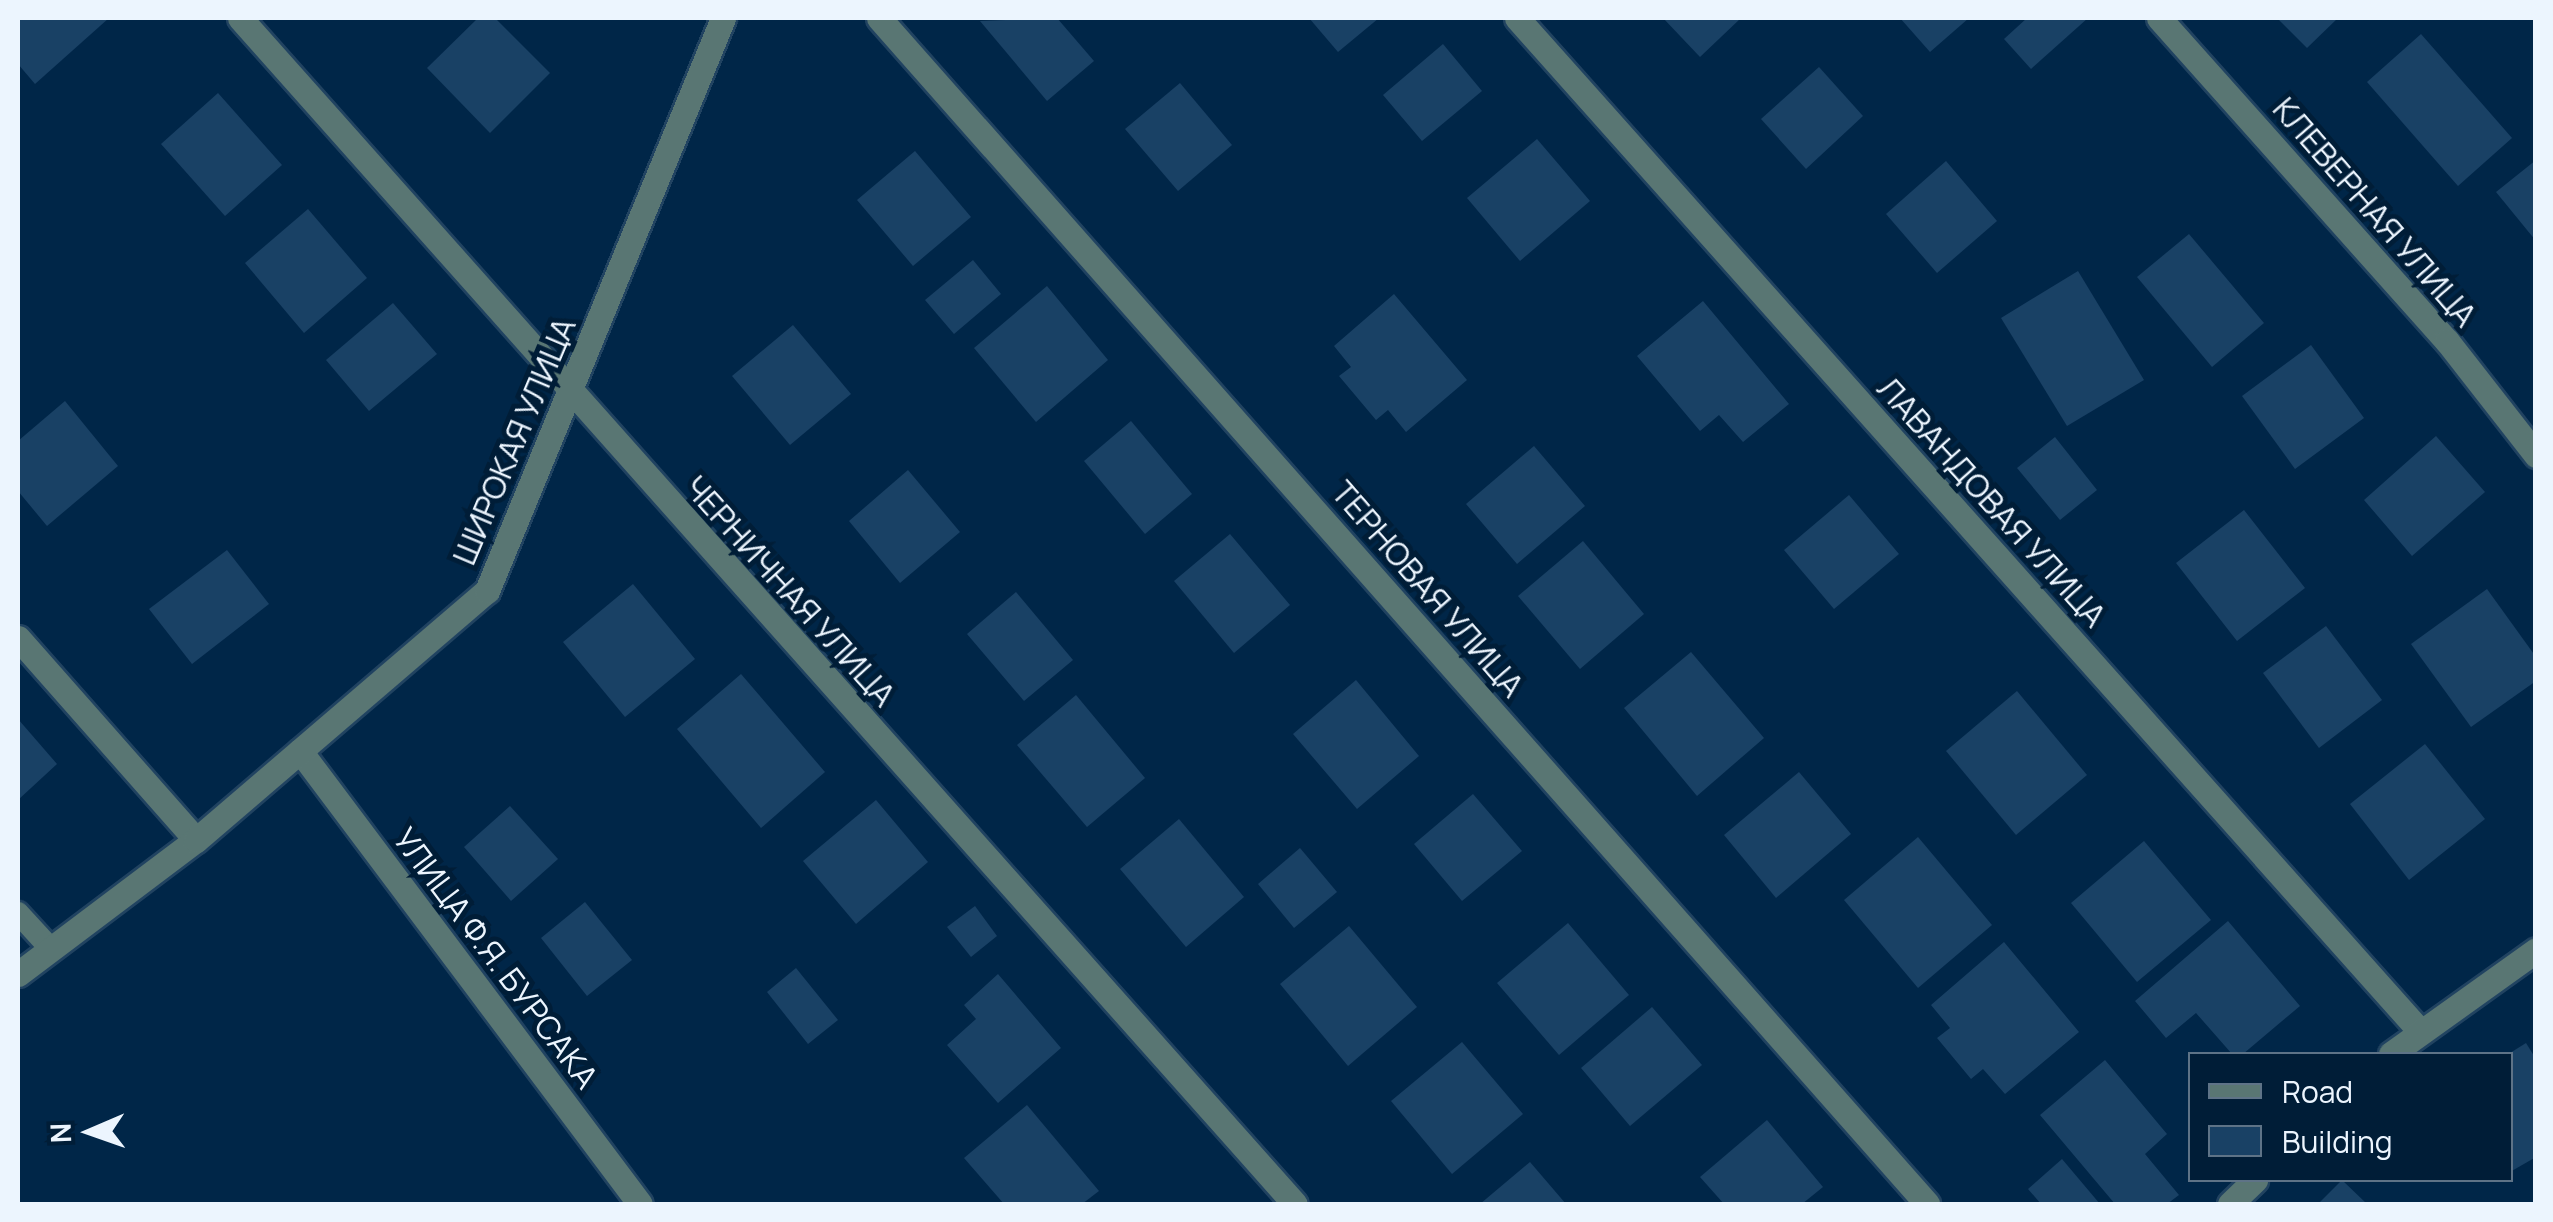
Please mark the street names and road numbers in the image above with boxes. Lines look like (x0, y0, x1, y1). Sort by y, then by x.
street label: КЛЕВЕРНАЯ УЛИЦА (2265, 90, 2485, 334)
street label: ШИРОКАЯ УЛИЦА (445, 312, 583, 570)
street label: ЛАВАНДОВАЯ УЛИЦА (1870, 369, 2114, 635)
street label: ЧЕРНИЧНАЯ УЛИЦА (676, 468, 904, 714)
street label: ТЕРНОВАЯ УЛИЦА (1324, 473, 1532, 705)
street label: УЛИЦА Ф.Я. БУРСАКА (386, 820, 606, 1096)

